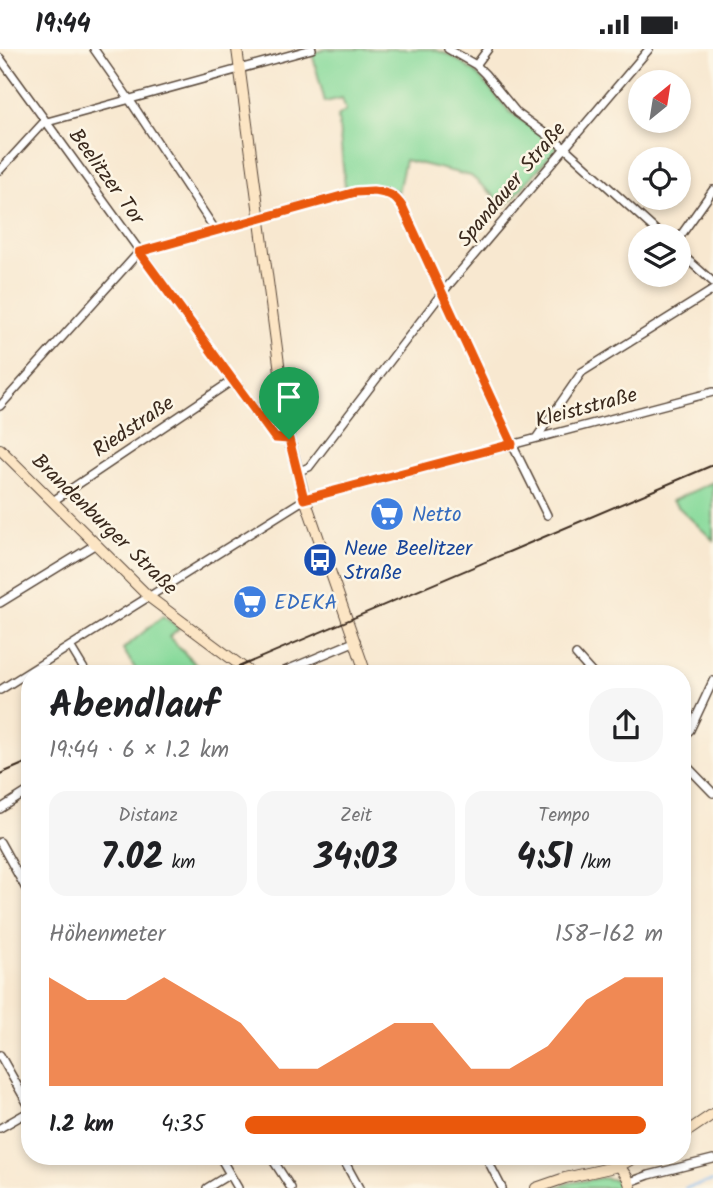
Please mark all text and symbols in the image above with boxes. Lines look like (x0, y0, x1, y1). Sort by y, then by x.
text: 19:44 (35, 4, 91, 46)
north arrow (628, 70, 691, 133)
map controls (628, 70, 691, 287)
street label: Spandauer Straße (450, 114, 575, 255)
street label: Beelitzer Tor (59, 122, 153, 233)
button: locate (628, 147, 691, 210)
button: layers (628, 224, 691, 287)
pin (259, 367, 319, 439)
icon: arrive (270, 378, 308, 416)
street label: Kleiststraße (532, 379, 642, 438)
street label: Riedstraße (86, 387, 182, 467)
street label: Brandenburger Straße (23, 446, 185, 604)
supermarket icon: Netto (368, 495, 406, 533)
place label: Netto (412, 499, 461, 532)
place label: Neue Beelitzer Straße (344, 533, 473, 590)
bus stop icon: Neue Beelitzer Straße (301, 541, 339, 579)
supermarket icon: EDEKA (231, 583, 269, 621)
place label: EDEKA (274, 587, 337, 620)
text: Abendlauf (49, 677, 219, 737)
button: share (589, 688, 663, 762)
text: 19:44 · 6 × 1.2 km (49, 733, 229, 769)
text: Distanz (118, 801, 178, 831)
text: Zeit (340, 801, 372, 831)
text: Tempo (538, 801, 590, 831)
text: 7.02 (101, 831, 164, 887)
text: 34:03 (314, 831, 398, 887)
text: 4:51 (517, 831, 573, 887)
text: km (164, 848, 195, 878)
text: /km (573, 848, 611, 878)
text: Höhenmeter (49, 917, 165, 953)
text: 158–162 m (555, 917, 663, 953)
text: 1.2 km (49, 1107, 114, 1143)
text: 4:35 (161, 1107, 205, 1143)

